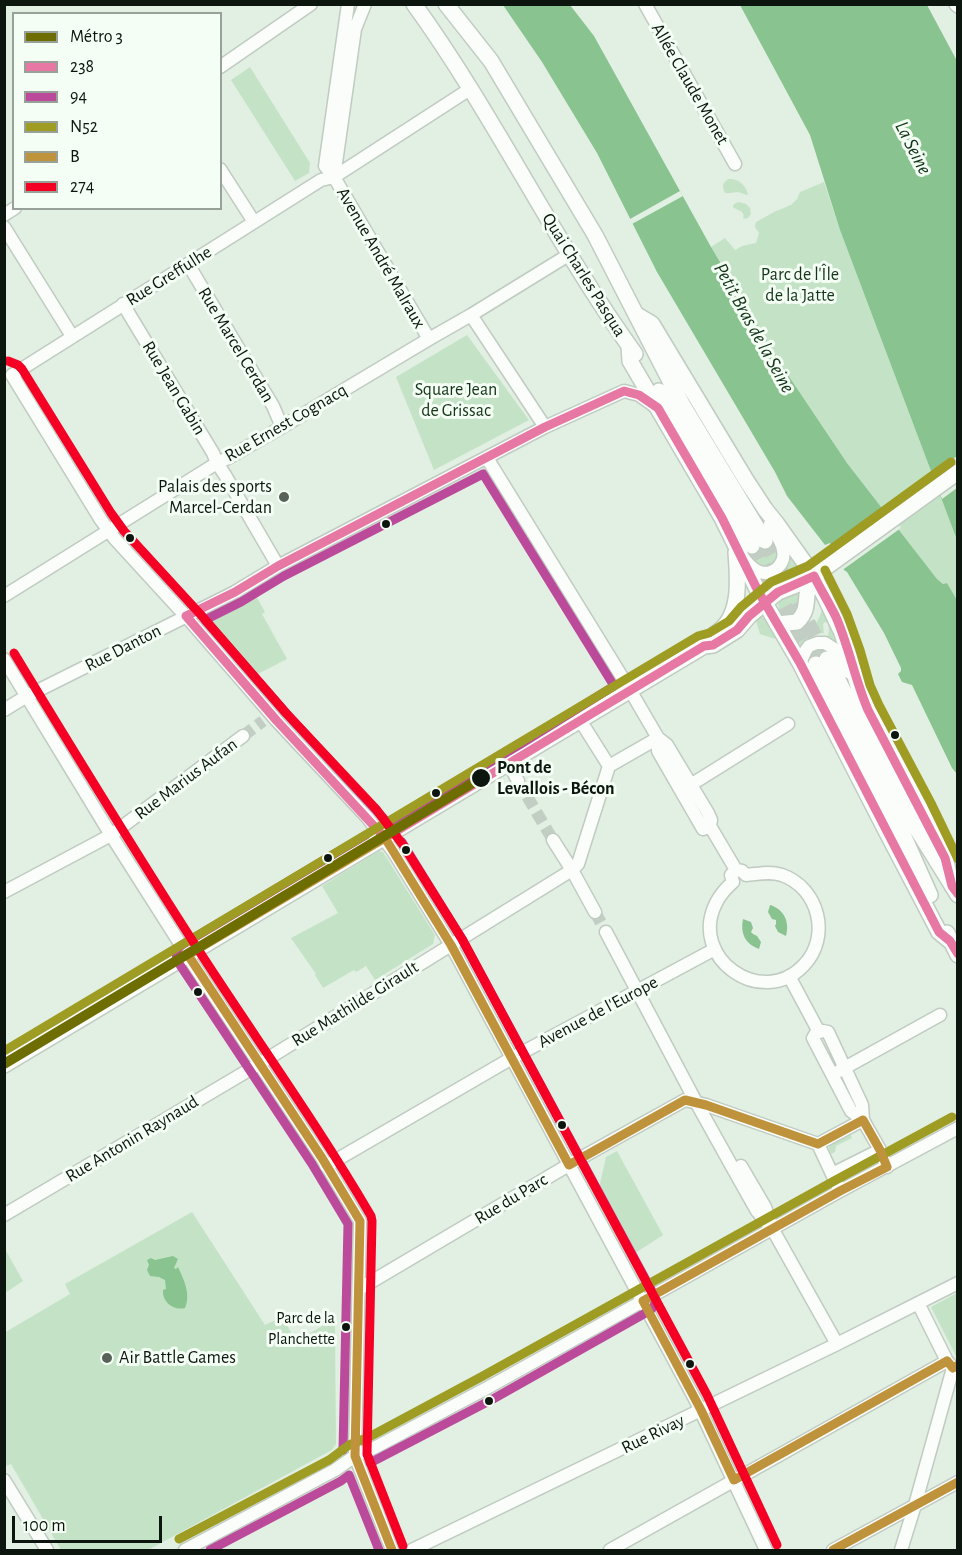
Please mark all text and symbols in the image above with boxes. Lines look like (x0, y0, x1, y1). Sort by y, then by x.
legend (12, 12, 222, 210)
street label: Allée Claude Monet (647, 19, 733, 149)
text: Métro 3 (70, 28, 123, 46)
text: 238 (70, 58, 94, 76)
text: 94 (70, 88, 87, 106)
water label: La Seine (889, 117, 937, 179)
text: N52 (70, 118, 98, 136)
text: B (70, 148, 80, 166)
text: 274 (70, 178, 94, 196)
street label: Avenue André Malraux (332, 184, 430, 332)
street label: Quai Charles Pasqua (537, 209, 631, 341)
street label: Rue Greffulhe (122, 241, 216, 311)
water label: Petit Bras de la Seine (708, 259, 800, 397)
park label: Parc de l'Île de la Jatte (761, 264, 839, 306)
street label: Rue Marcel Cerdan (193, 284, 279, 406)
street label: Rue Jean Gabin (137, 337, 211, 439)
street label: Rue Ernest Cognacq (221, 379, 351, 467)
park label: Square Jean de Grissac (415, 379, 497, 422)
place label: Palais des sports Marcel-Cerdan (158, 476, 272, 518)
marker: Palais des sports Marcel-Cerdan (277, 490, 291, 504)
unlabelled marker (380, 518, 392, 530)
unlabelled marker (124, 532, 136, 544)
street label: Rue Danton (81, 620, 165, 676)
unlabelled marker (889, 729, 901, 741)
street label: Rue Marius Aufan (130, 733, 242, 825)
place label: Pont de Levallois - Bécon (497, 757, 615, 800)
marker: Pont de Levallois - Bécon (470, 767, 492, 789)
unlabelled marker (430, 787, 442, 799)
unlabelled marker (400, 844, 412, 856)
unlabelled marker (322, 852, 334, 864)
street label: Rue Mathilde Girault (288, 956, 422, 1052)
street label: Avenue de l'Europe (534, 971, 662, 1053)
unlabelled marker (192, 986, 204, 998)
street label: Rue Antonin Raynaud (62, 1091, 202, 1187)
unlabelled marker (556, 1119, 568, 1131)
street label: Rue du Parc (471, 1169, 551, 1229)
place label: Parc de la Planchette (268, 1308, 335, 1346)
marker: Parc de la Planchette (340, 1321, 352, 1333)
place label: Air Battle Games (119, 1347, 236, 1369)
marker: Air Battle Games (100, 1351, 114, 1365)
unlabelled marker (684, 1358, 696, 1370)
unlabelled marker (483, 1395, 495, 1407)
street label: Rue Rivay (618, 1410, 688, 1458)
scale bar (15, 1504, 165, 1542)
text: 100 m (23, 1517, 66, 1535)

